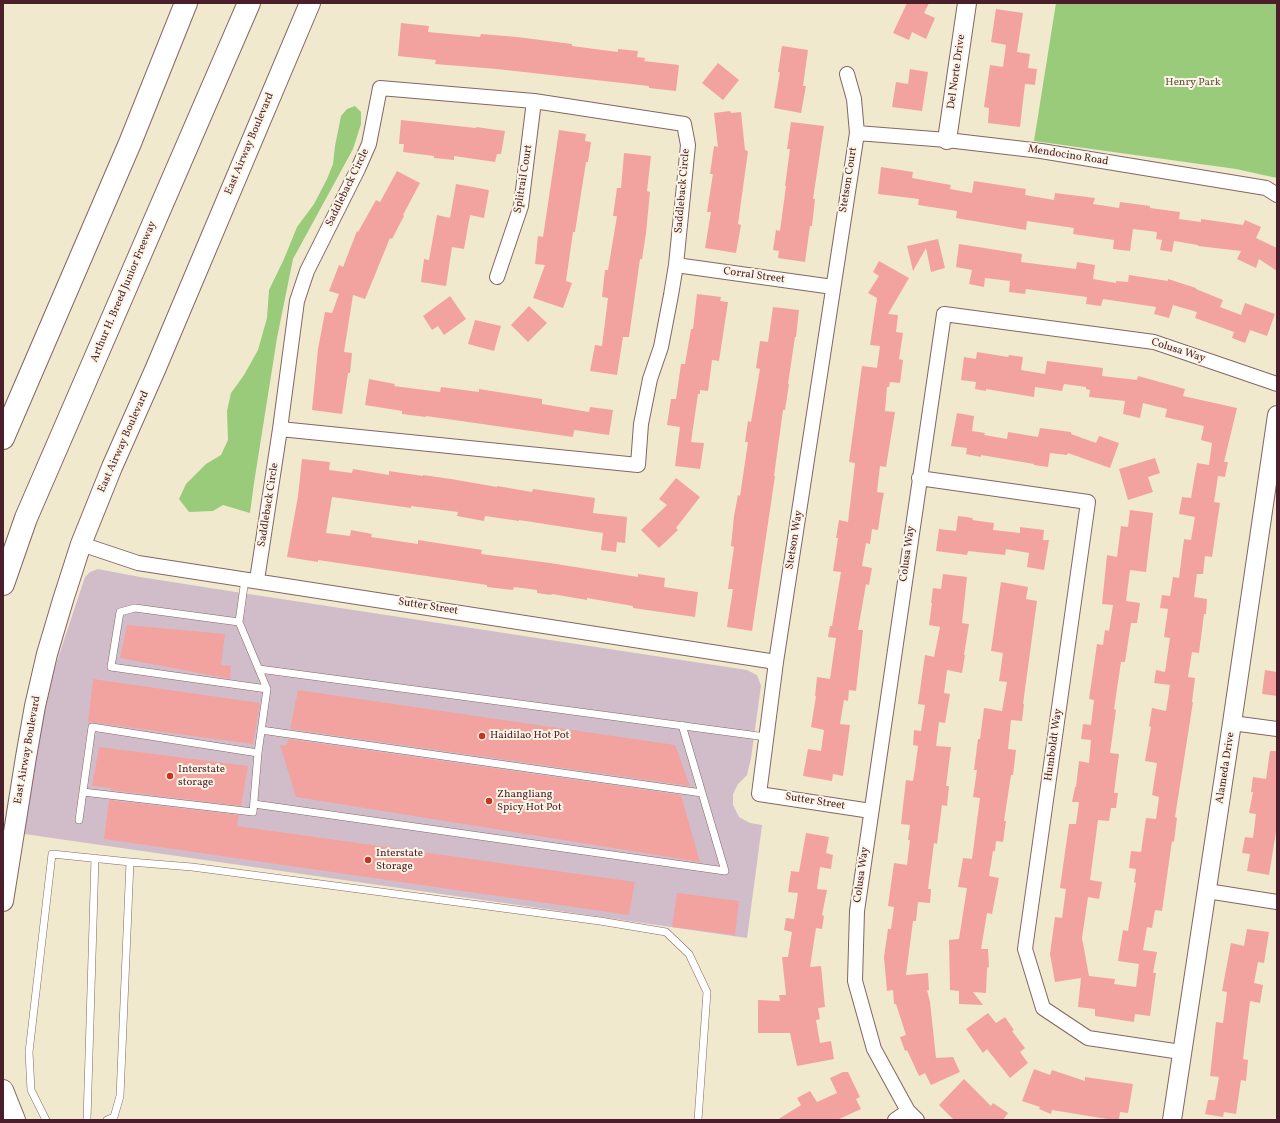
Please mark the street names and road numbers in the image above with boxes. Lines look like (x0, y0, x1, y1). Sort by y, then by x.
street label: Del Norte Drive (945, 34, 969, 110)
street label: East Airway Boulevard (222, 91, 278, 197)
street label: Mendocino Road (1027, 143, 1109, 169)
street label: Splitrail Court (512, 144, 536, 214)
street label: Stetson Court (837, 146, 861, 214)
street label: Saddleback Circle (323, 147, 373, 229)
street label: Saddleback Circle (673, 148, 693, 234)
street label: Arthur H. Breed Junior Freeway (88, 220, 160, 364)
street label: Corral Street (722, 265, 786, 287)
street label: Colusa Way (1149, 336, 1207, 366)
street label: East Airway Boulevard (96, 389, 152, 495)
street label: Saddleback Circle (256, 462, 282, 548)
street label: Stetson Way (784, 510, 806, 570)
street label: Colusa Way (898, 525, 918, 583)
street label: Sutter Street (397, 596, 459, 618)
street label: East Airway Boulevard (12, 695, 44, 805)
street label: Humboldt Way (1042, 708, 1066, 782)
street label: Alameda Drive (1214, 731, 1238, 805)
street label: Sutter Street (784, 791, 846, 813)
street label: Colusa Way (852, 846, 872, 904)

